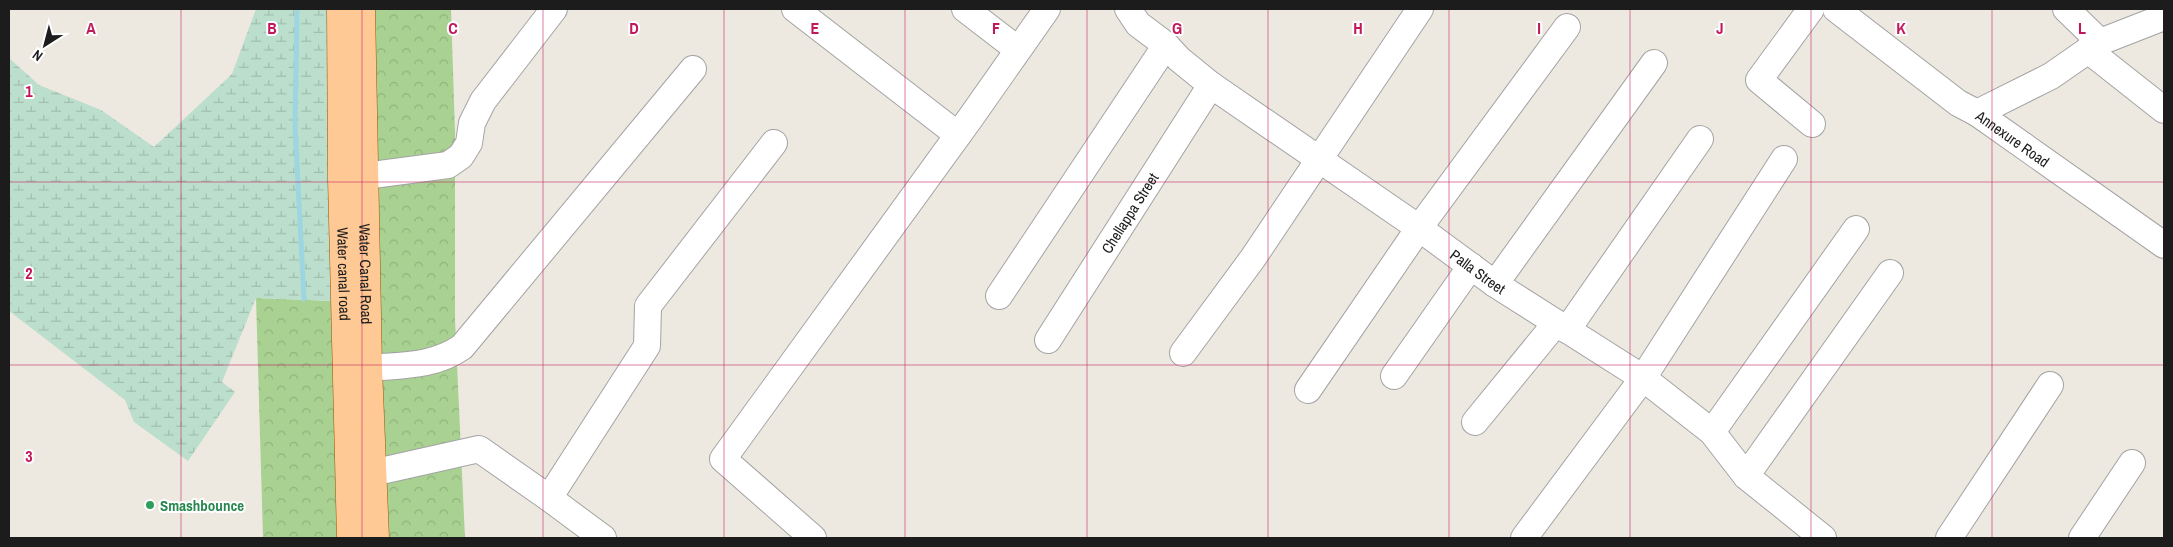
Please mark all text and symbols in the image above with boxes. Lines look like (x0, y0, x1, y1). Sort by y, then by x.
text: A (86, 17, 96, 39)
text: B (267, 17, 277, 39)
text: C (448, 17, 458, 39)
text: D (629, 17, 639, 39)
text: E (811, 17, 820, 39)
text: F (992, 17, 1000, 39)
text: G (1172, 17, 1182, 39)
text: H (1353, 17, 1363, 39)
text: I (1537, 17, 1541, 39)
text: J (1716, 17, 1724, 39)
text: K (1896, 17, 1906, 39)
text: L (2078, 17, 2086, 39)
north arrow (20, 20, 70, 70)
text: N (29, 46, 46, 65)
text: 1 (25, 80, 33, 102)
street label: Annexure Road (1971, 105, 2054, 172)
street label: Chellappa Street (1096, 168, 1163, 257)
street label: Water Canal Road (355, 223, 378, 325)
street label: Water canal road (333, 227, 356, 321)
street label: Palla Street (1446, 244, 1510, 299)
text: 2 (25, 262, 33, 284)
text: 3 (25, 445, 33, 467)
place label: Smashbounce (160, 495, 244, 516)
marker: Smashbounce (144, 499, 156, 511)

